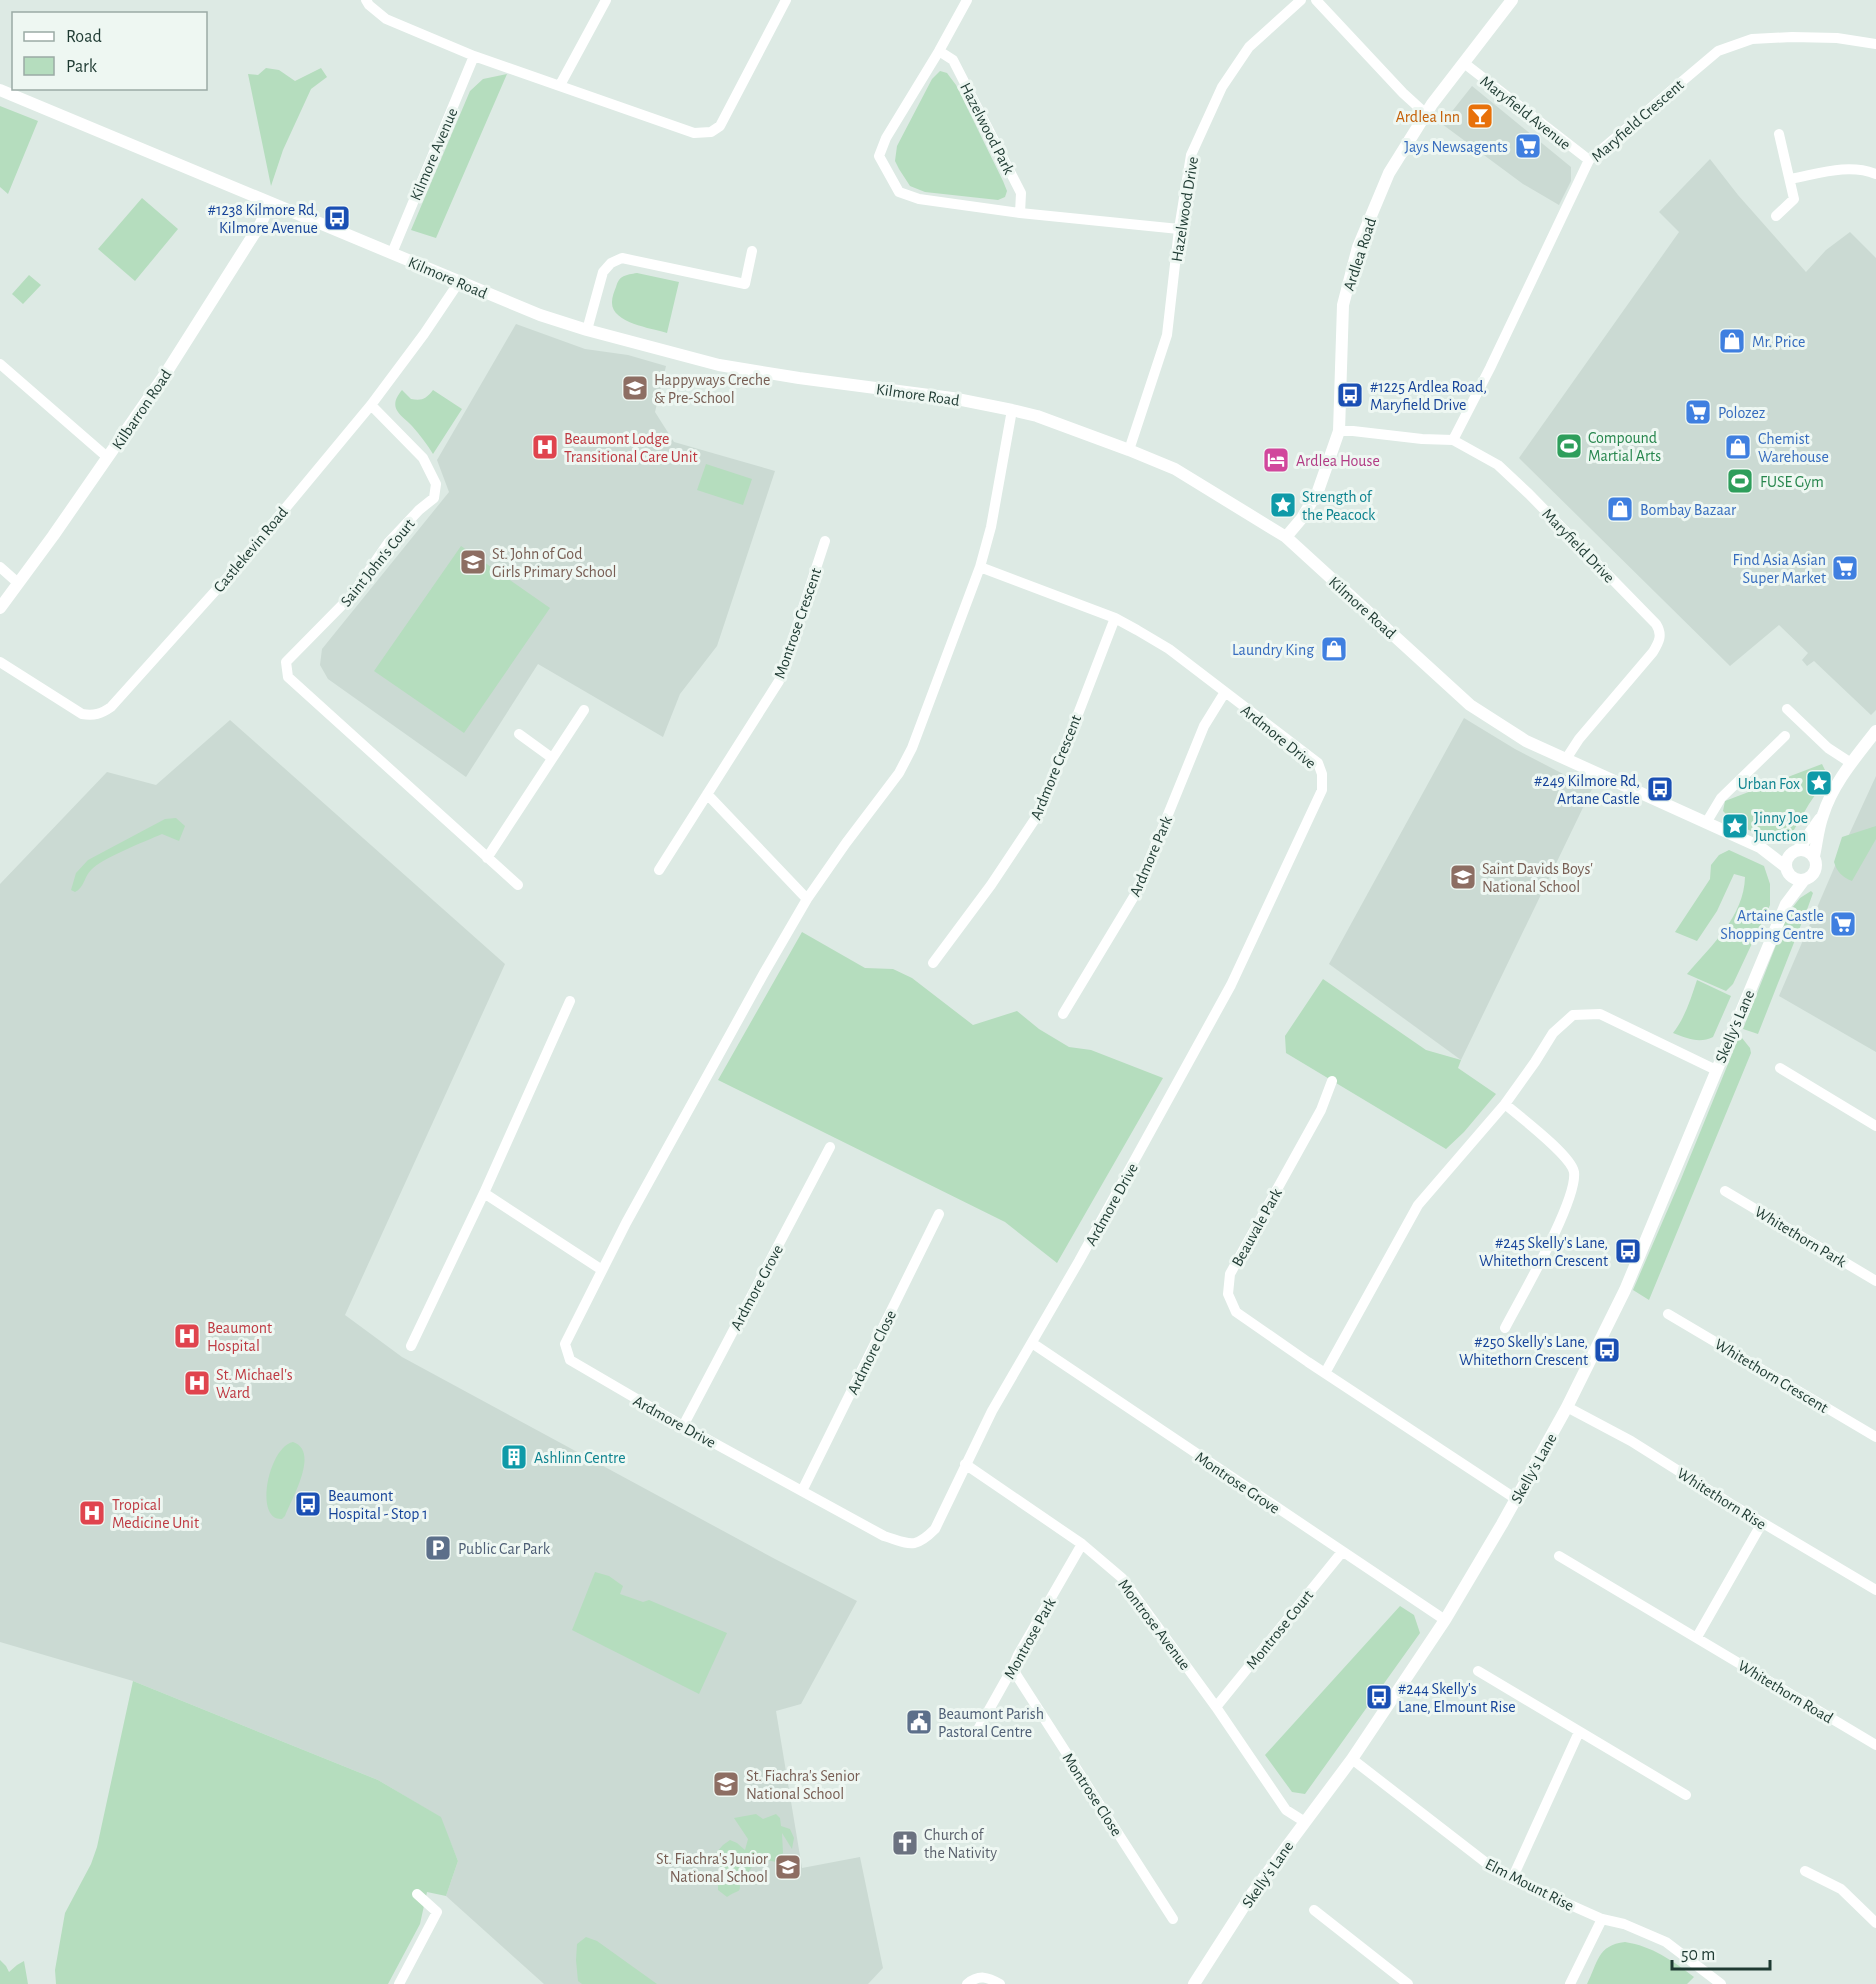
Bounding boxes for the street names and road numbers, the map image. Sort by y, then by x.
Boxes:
street label: Maryfield Avenue [1477,73,1574,154]
street label: Maryfield Crescent [1588,77,1687,166]
street label: Hazelwood Park [957,80,1017,177]
street label: Kilmore Avenue [407,106,461,203]
street label: Hazelwood Drive [1169,155,1201,263]
street label: Ardlea Road [1341,216,1379,293]
street label: Kilmore Road [406,254,489,302]
street label: Kilbarron Road [109,367,174,452]
street label: Kilmore Road [875,381,961,409]
street label: Castlekevin Road [211,504,291,595]
street label: Maryfield Drive [1538,505,1617,587]
street label: Saint John's Court [338,516,418,610]
street label: Montrose Crescent [772,566,824,681]
street label: Kilmore Road [1326,574,1399,642]
street label: Ardmore Drive [1238,702,1319,772]
street label: Ardmore Crescent [1028,713,1084,822]
street label: Ardmore Park [1127,813,1175,899]
street label: Skelly's Lane [1712,988,1758,1065]
street label: Ardmore Drive [1083,1161,1141,1248]
street label: Beauvale Park [1229,1185,1285,1269]
street label: Whitethorn Park [1752,1203,1850,1271]
street label: Ardmore Grove [728,1242,786,1333]
street label: Ardmore Close [845,1308,899,1397]
street label: Whitethorn Crescent [1712,1336,1831,1416]
street label: Ardmore Drive [631,1393,718,1451]
street label: Skelly's Lane [1508,1431,1560,1507]
street label: Montrose Grove [1192,1449,1283,1517]
street label: Whitethorn Rise [1674,1465,1769,1533]
street label: Montrose Avenue [1115,1576,1193,1673]
street label: Montrose Court [1243,1587,1316,1672]
street label: Montrose Park [1001,1595,1059,1682]
street label: Whitethorn Road [1735,1657,1836,1726]
street label: Montrose Close [1059,1750,1125,1839]
street label: Skelly's Lane [1239,1838,1297,1911]
street label: Elm Mount Rise [1483,1856,1577,1914]

